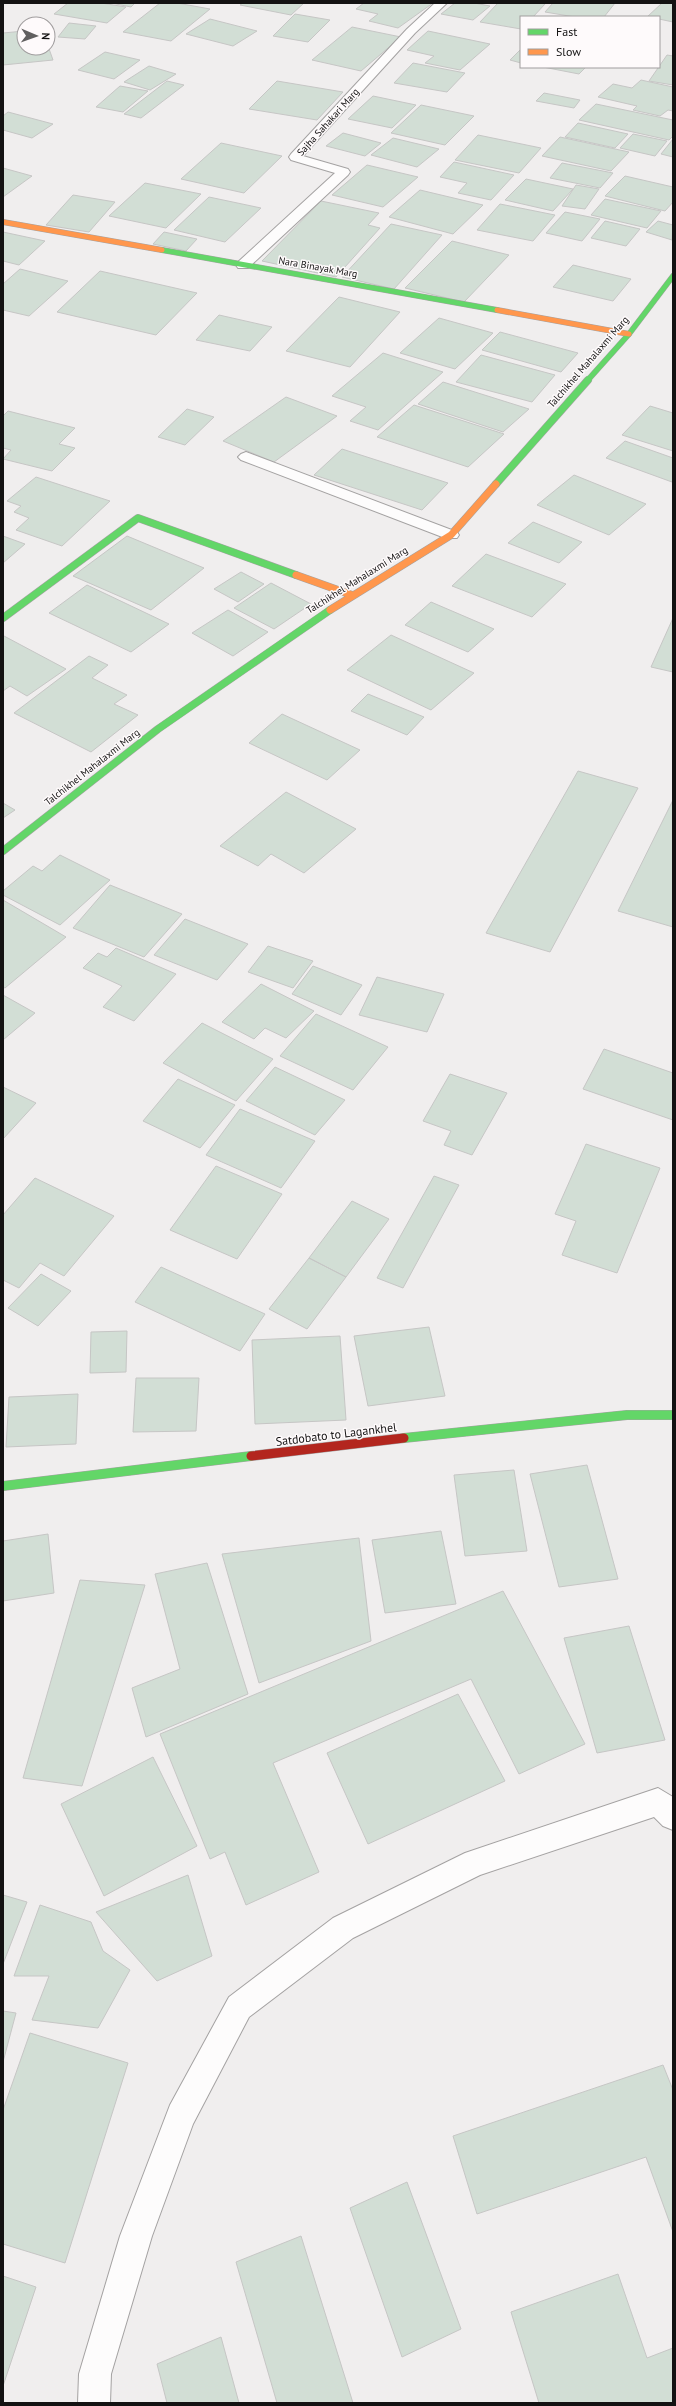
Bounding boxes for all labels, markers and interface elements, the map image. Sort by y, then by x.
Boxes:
north arrow [16,16,56,56]
legend [520,16,660,68]
text: Fast [556,24,577,39]
text: N [39,32,53,40]
text: Slow [556,44,581,59]
street label: Sajha Sahakari Marg [294,85,362,159]
street label: Nara Binayak Marg [277,254,359,280]
street label: Talchikhel Mahalaxmi Marg [545,313,631,411]
street label: Talchikhel Mahalaxmi Marg [304,543,410,617]
street label: Talchikhel Mahalaxmi Marg [42,726,142,808]
street label: Satdobato to Lagankhel [275,1419,398,1449]

